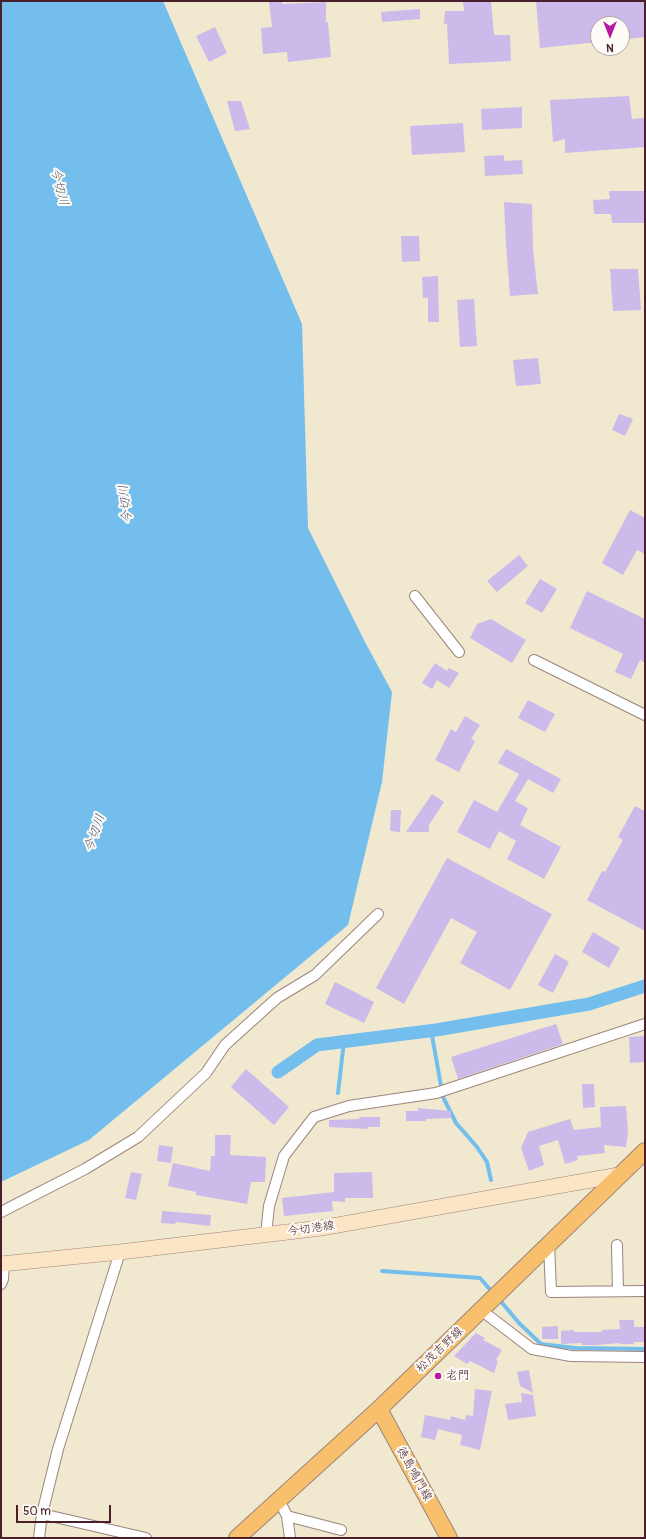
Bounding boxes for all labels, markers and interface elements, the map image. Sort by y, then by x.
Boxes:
north arrow [590,16,630,56]
text: N [606,41,614,54]
water label: 今切川 [47,166,71,208]
water label: 今切川 [116,484,136,524]
water label: 今切川 [81,812,109,854]
street label: 今切港線 [286,1219,336,1239]
street label: 松茂吉野線 [413,1324,467,1376]
place label: 老門 [446,1369,470,1383]
marker: 老門 [433,1371,443,1381]
street label: 徳島鳴門線 [393,1444,435,1504]
scale bar [18,1497,113,1523]
text: 50 m [23,1504,51,1519]

